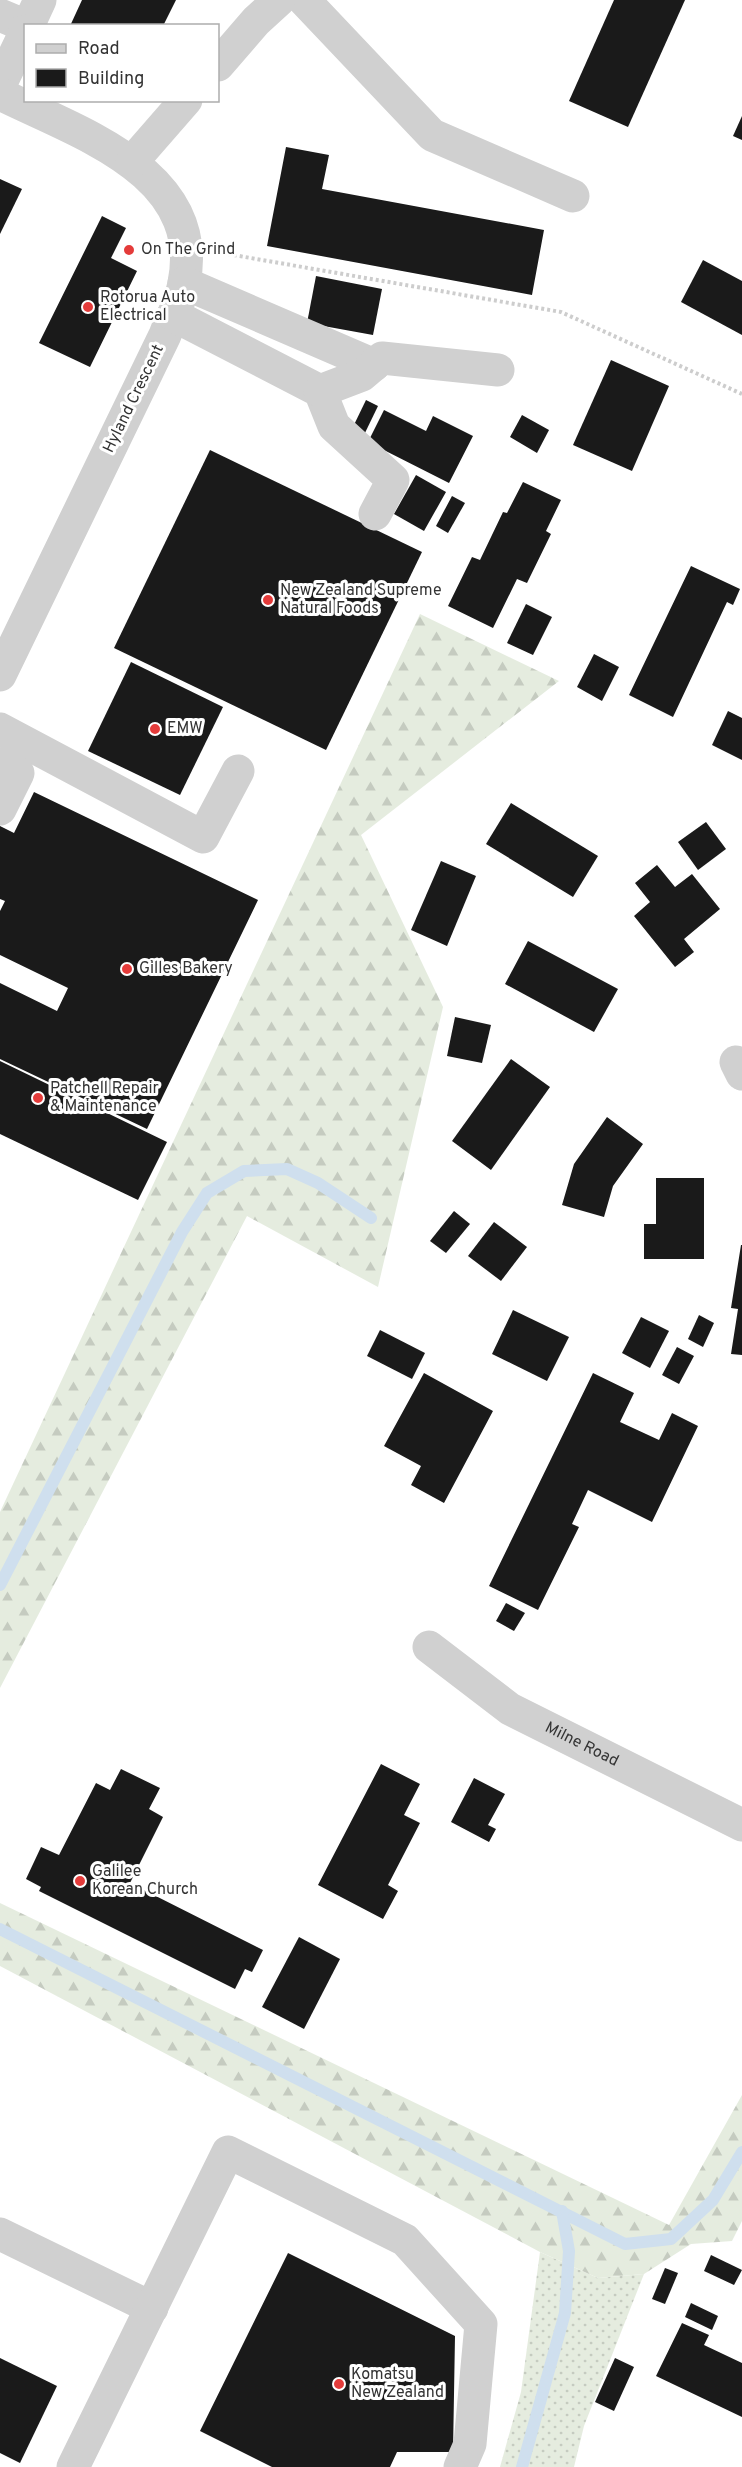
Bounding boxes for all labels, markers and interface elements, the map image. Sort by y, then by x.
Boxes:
legend [24,24,219,102]
text: Road [78,38,120,61]
text: Building [78,68,144,91]
place label: On The Grind [141,240,235,260]
marker: On The Grind [122,243,136,257]
place label: Rotorua Auto Electrical [100,288,195,326]
marker: Rotorua Auto Electrical [81,300,95,314]
street label: Hyland Crescent [99,342,169,456]
place label: New Zealand Supreme Natural Foods [280,581,442,619]
marker: New Zealand Supreme Natural Foods [261,593,275,607]
place label: EMW [167,719,203,739]
marker: EMW [148,722,162,736]
place label: Gilles Bakery [139,959,233,979]
marker: Gilles Bakery [120,962,134,976]
place label: Patchell Repair & Maintenance [50,1079,159,1117]
marker: Patchell Repair & Maintenance [31,1091,45,1105]
street label: Milne Road [541,1718,622,1772]
place label: Galilee Korean Church [92,1862,198,1900]
marker: Galilee Korean Church [73,1874,87,1888]
place label: Komatsu New Zealand [351,2365,444,2403]
marker: Komatsu New Zealand [332,2377,346,2391]

